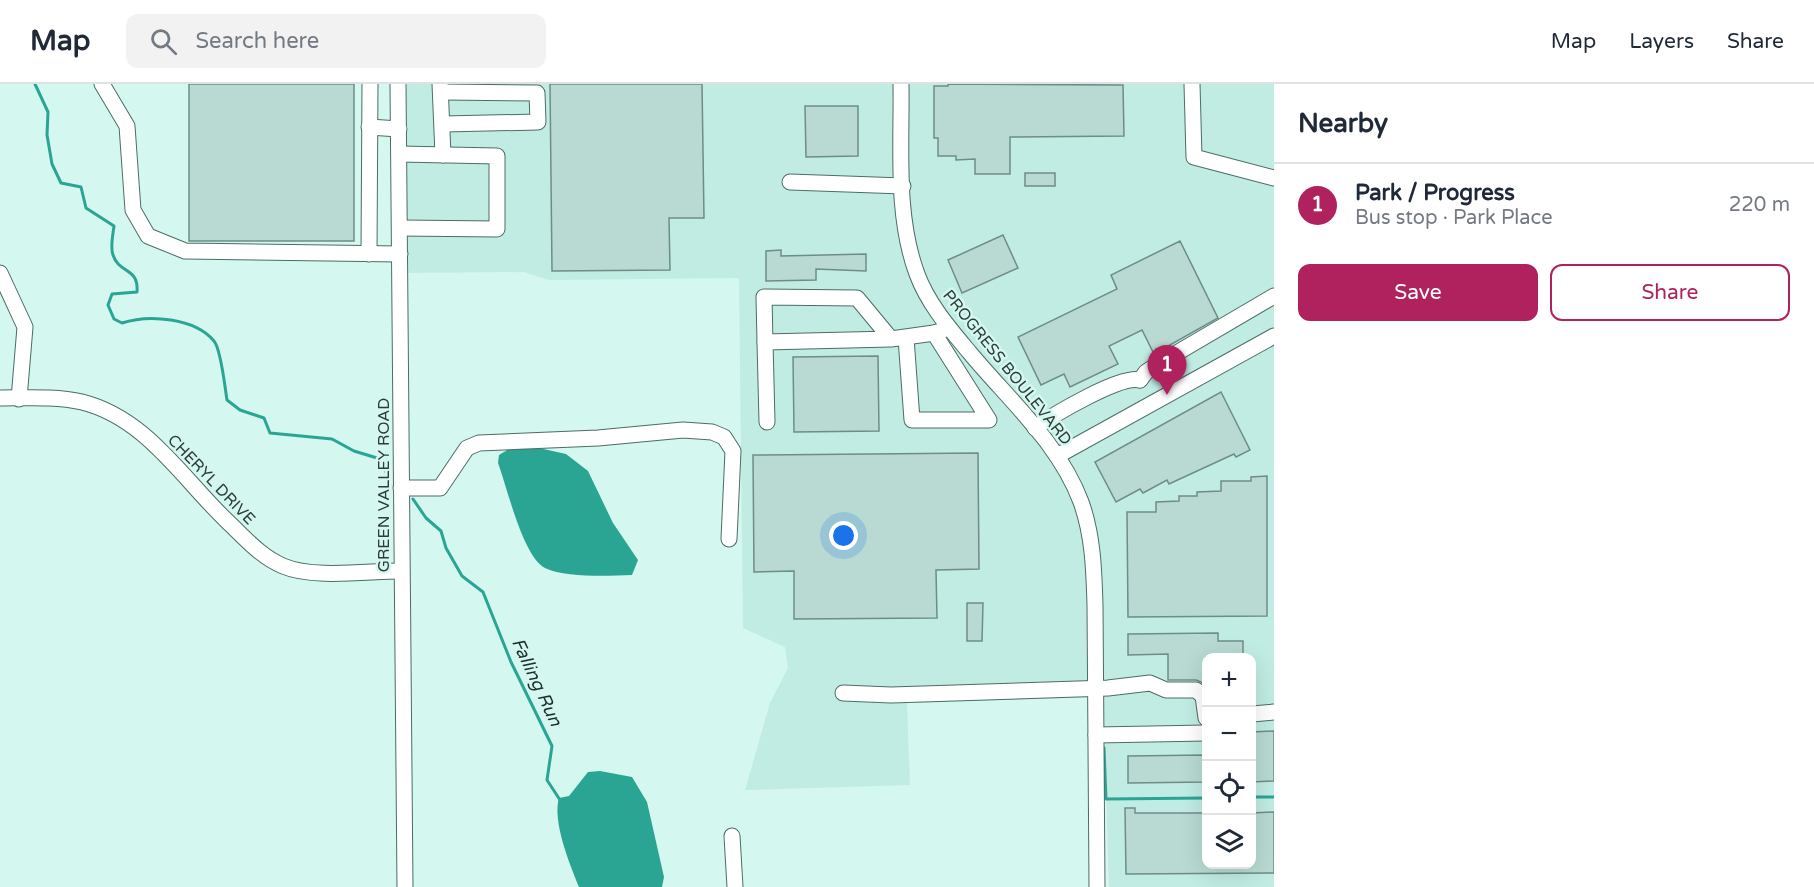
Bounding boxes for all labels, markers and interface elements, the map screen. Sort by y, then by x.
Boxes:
search box [126,14,546,68]
text: Map [30,24,90,58]
icon: search [147,25,180,58]
text: Search here [195,28,319,54]
text: Map [1551,29,1596,54]
text: Layers [1629,29,1694,54]
text: Share [1727,29,1784,54]
text: Nearby [1298,108,1388,139]
text: Park / Progress [1355,180,1515,206]
text: 1 [1311,193,1324,217]
text: 220 m [1729,193,1790,217]
text: Bus stop · Park Place [1355,206,1552,230]
button: Save [1298,264,1538,321]
button: Share [1550,264,1790,321]
street label: PROGRESS BOULEVARD [938,286,1076,449]
pin: 1 [1148,346,1186,395]
street label: GREEN VALLEY ROAD [374,398,394,572]
street label: CHERYL DRIVE [163,430,259,529]
your location [829,521,858,550]
water label: Falling Run [507,634,567,731]
map controls [1202,653,1256,869]
button: + [1202,653,1256,707]
button: − [1202,707,1256,761]
button: locate [1202,761,1256,815]
button: layers [1202,815,1256,869]

